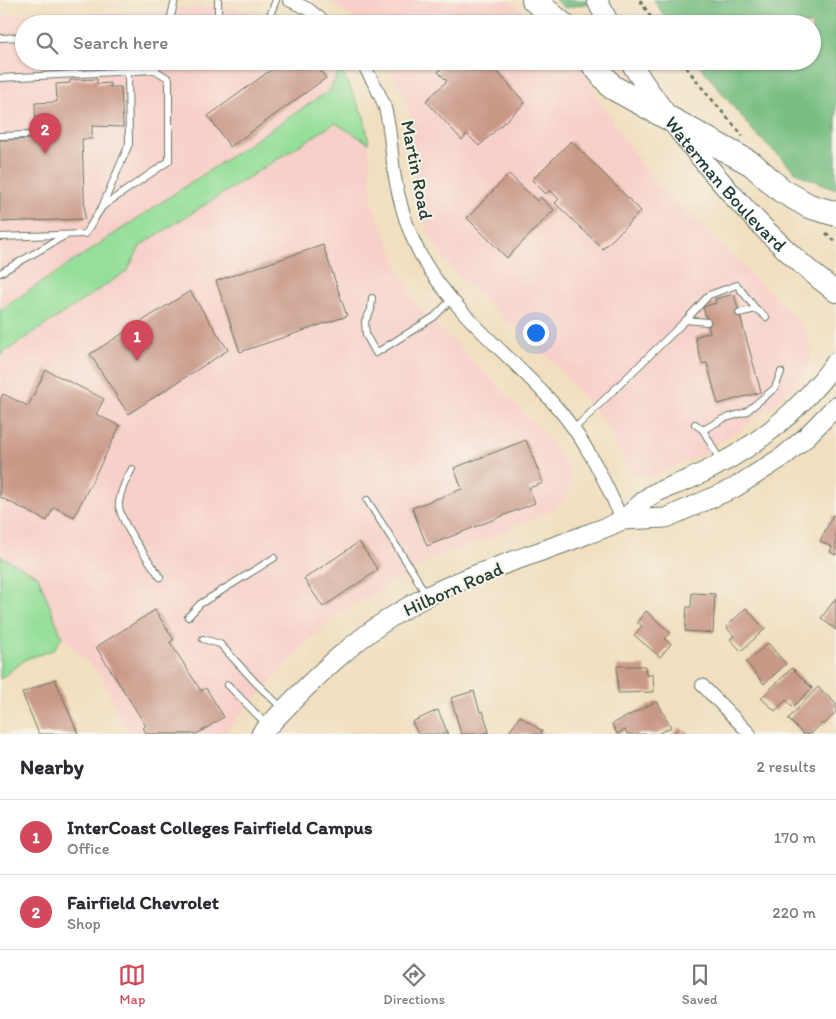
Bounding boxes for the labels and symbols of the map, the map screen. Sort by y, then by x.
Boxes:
street label: Waterman Boulevard [660,111,792,256]
pin: 2 [29,113,61,154]
street label: Martin Road [396,118,438,222]
pin: 1 [121,320,153,361]
your location [523,320,549,346]
street label: Hilborn Road [400,557,506,621]

